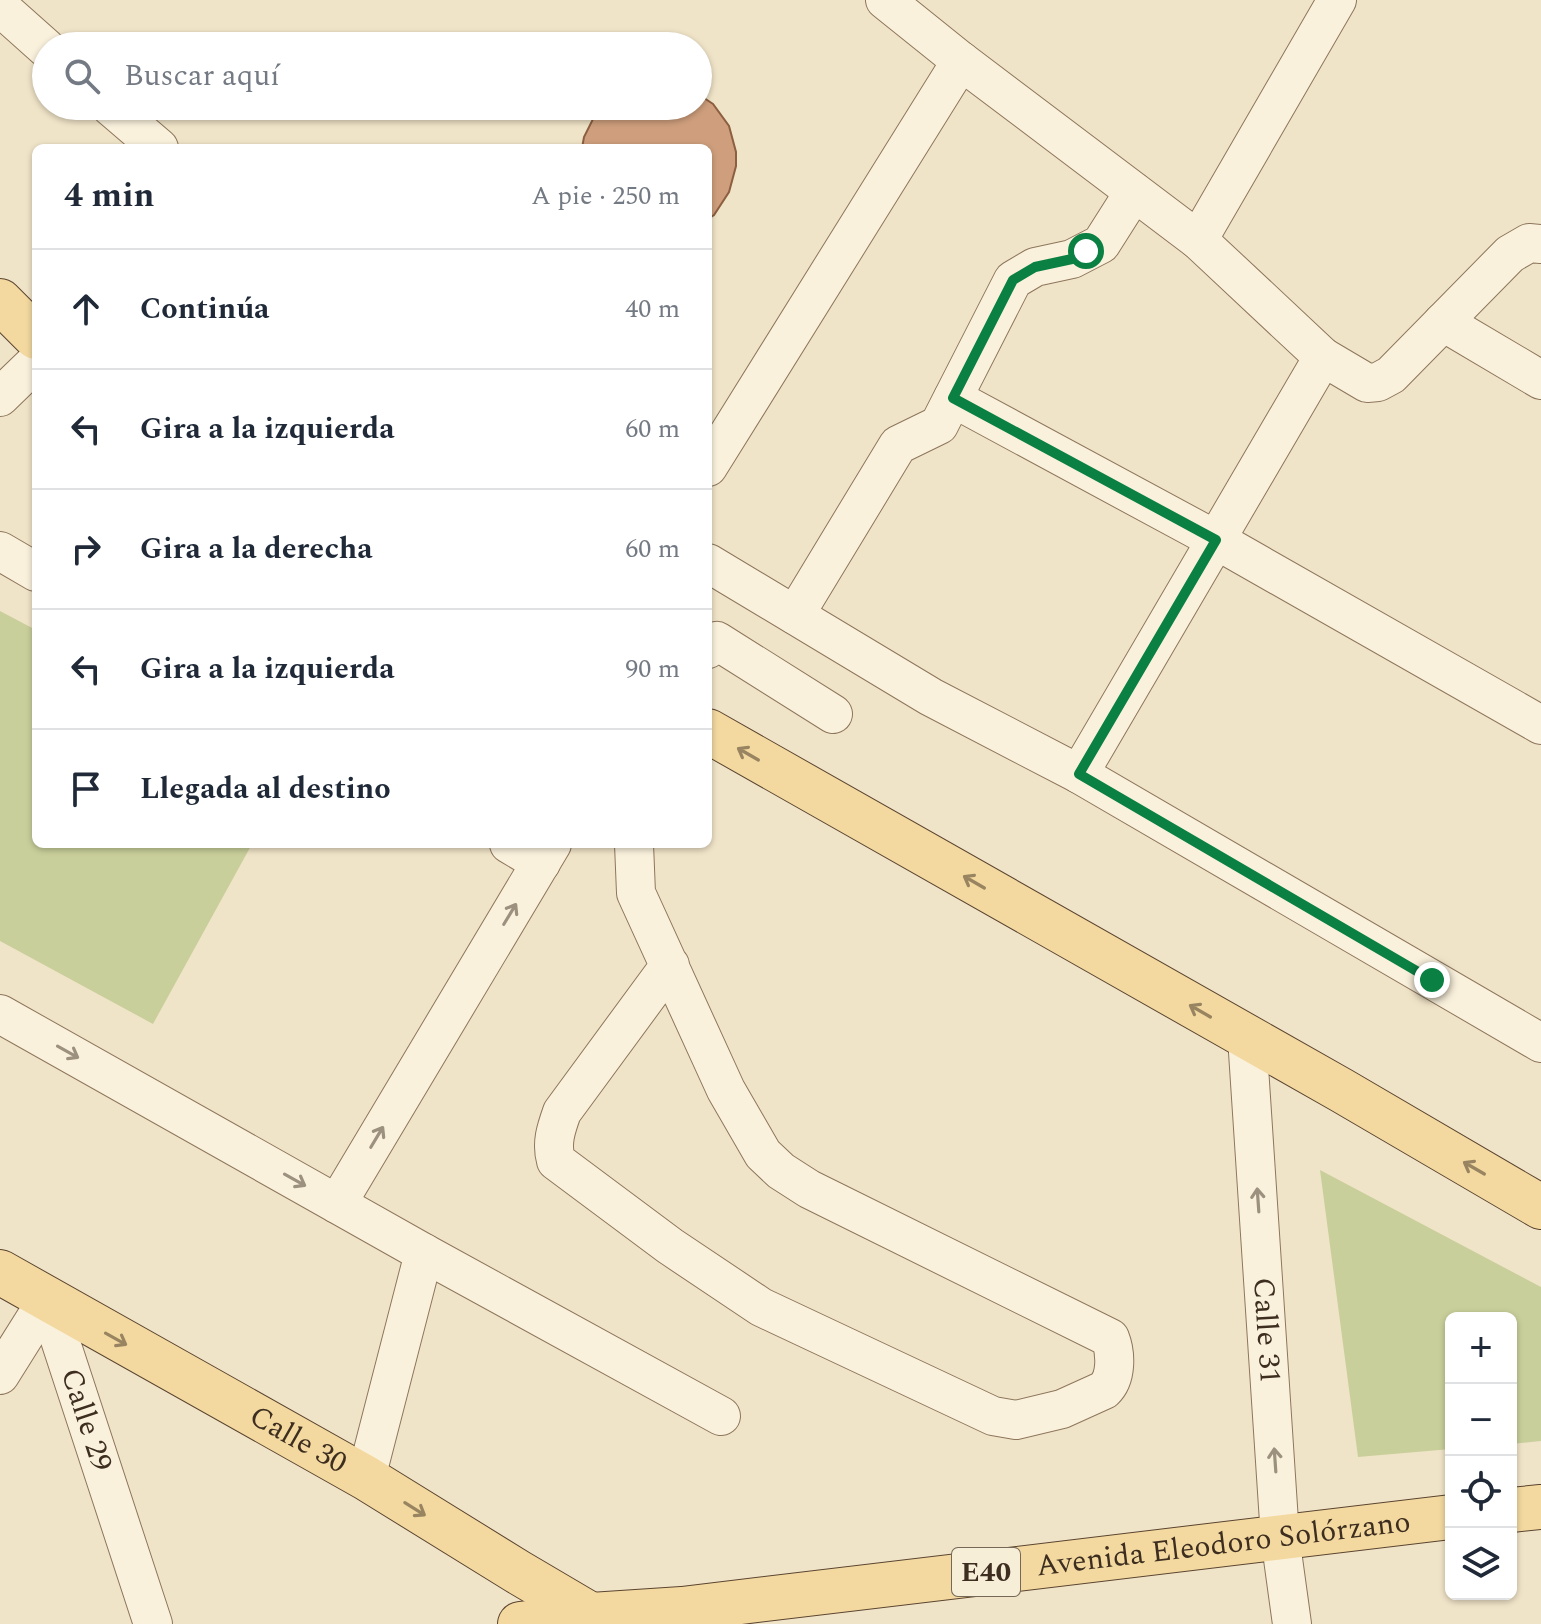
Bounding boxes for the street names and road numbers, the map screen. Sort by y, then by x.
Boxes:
street label: Calle 31 [1240,1276,1293,1385]
street label: Calle 29 [48,1362,125,1477]
street label: Calle 30 [241,1394,356,1486]
street label: Avenida Eleodoro Solórzano [1034,1499,1413,1589]
road number: E40 [952,1548,1020,1596]

